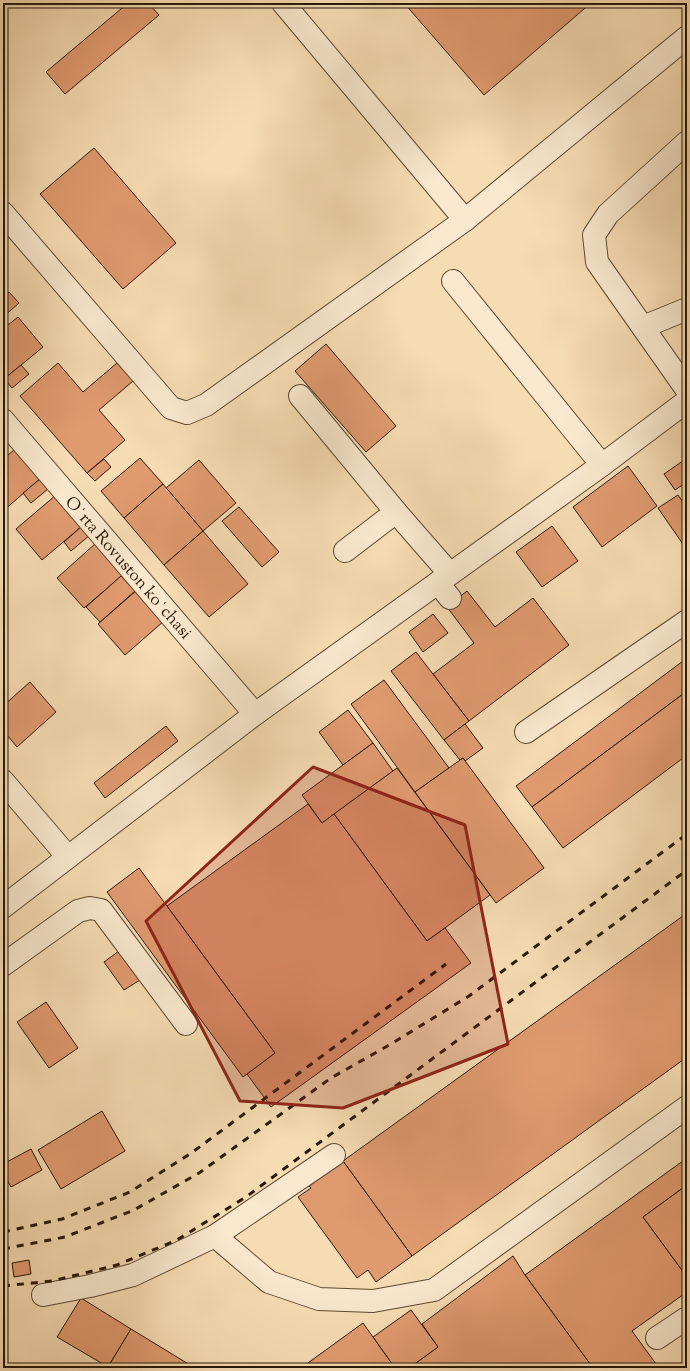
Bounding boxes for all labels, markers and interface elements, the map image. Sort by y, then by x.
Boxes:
street label: Oʻrta Rovuston koʻchasi [58,491,197,645]

